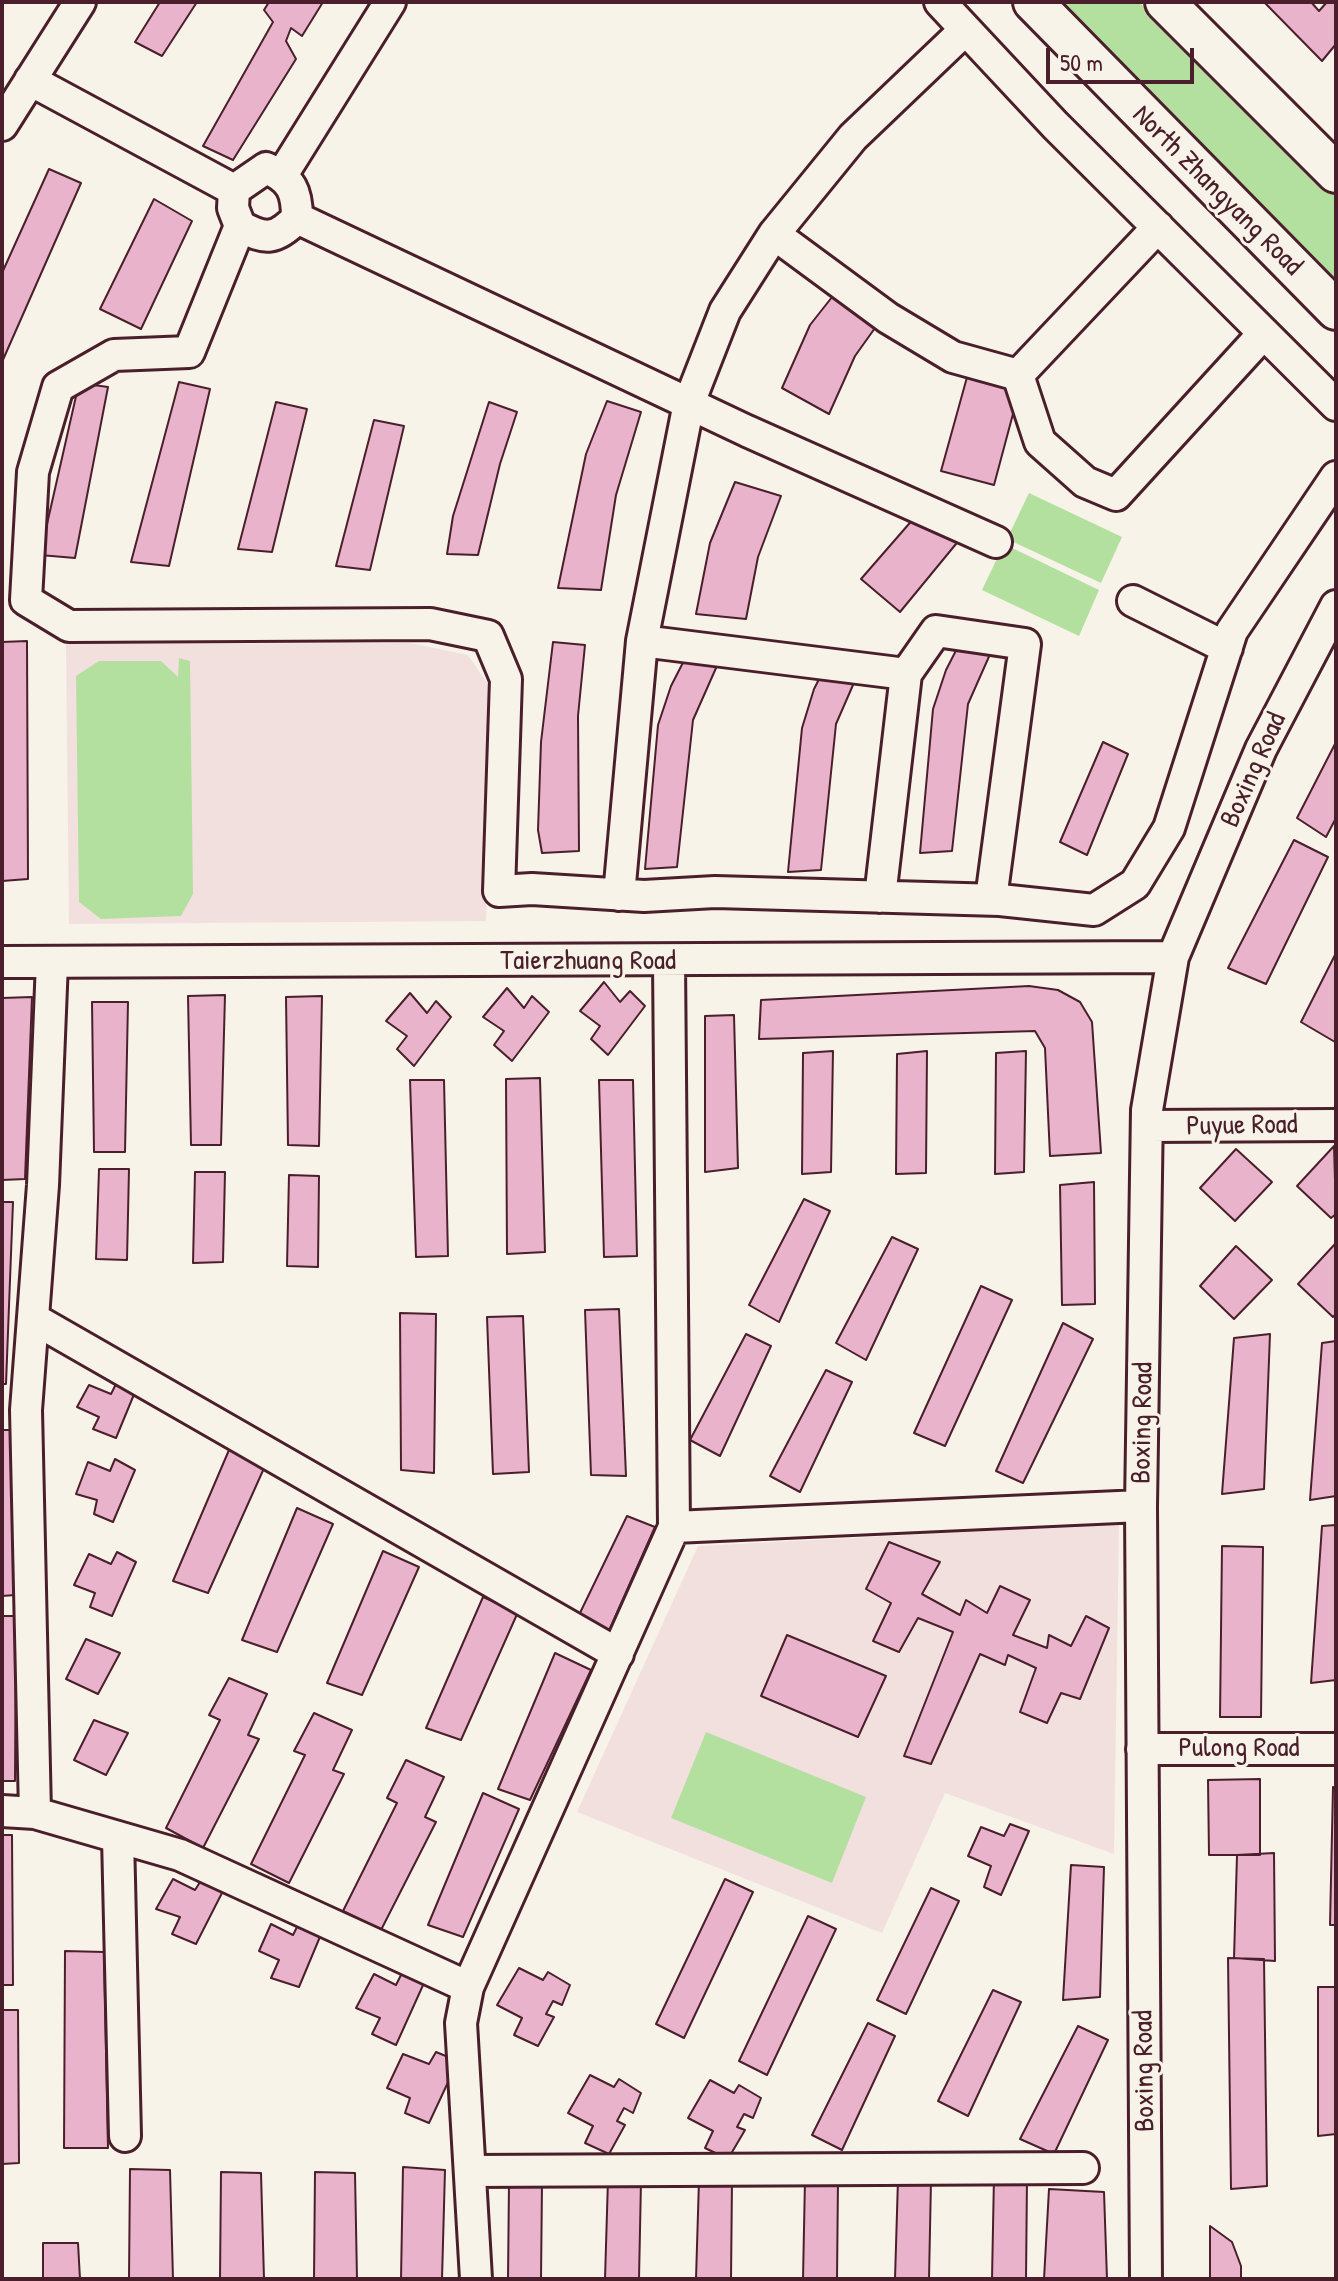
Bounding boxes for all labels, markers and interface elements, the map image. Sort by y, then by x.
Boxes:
scale bar [1050,32,1198,82]
text: 50 m [1060,46,1103,78]
street label: North Zhangyang Road [1125,99,1309,283]
street label: Boxing Road [1214,708,1294,832]
street label: Taierzhuang Road [500,945,676,979]
street label: Puyue Road [1186,1108,1298,1144]
street label: Boxing Road [1125,1362,1161,1484]
street label: Pulong Road [1179,1732,1299,1766]
street label: Boxing Road [1127,2010,1163,2132]

